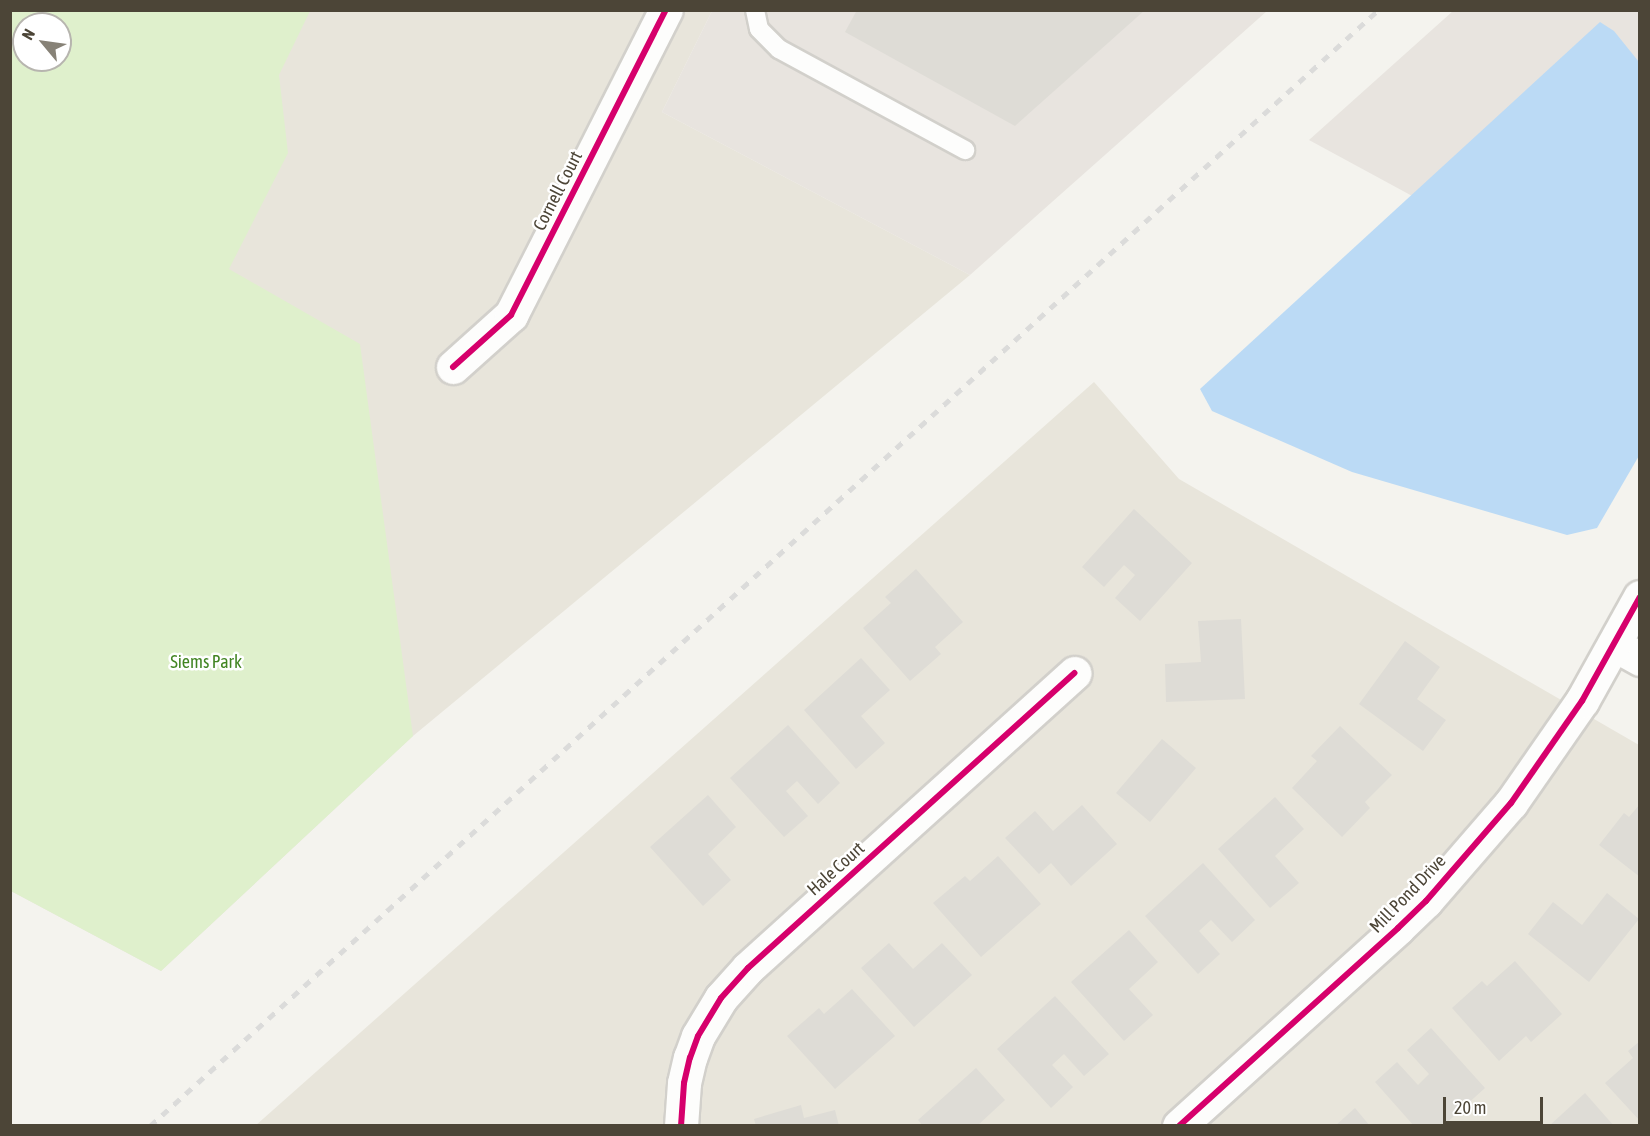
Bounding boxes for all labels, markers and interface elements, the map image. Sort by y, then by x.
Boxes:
north arrow [12,12,72,72]
text: N [18,26,38,43]
street label: Cornell Court [529,148,587,234]
park label: Siems Park [170,651,242,673]
street label: Hale Court [803,838,869,900]
street label: Mill Pond Drive [1366,851,1450,937]
scale bar [1446,1085,1546,1123]
text: 20 m [1454,1097,1486,1118]

